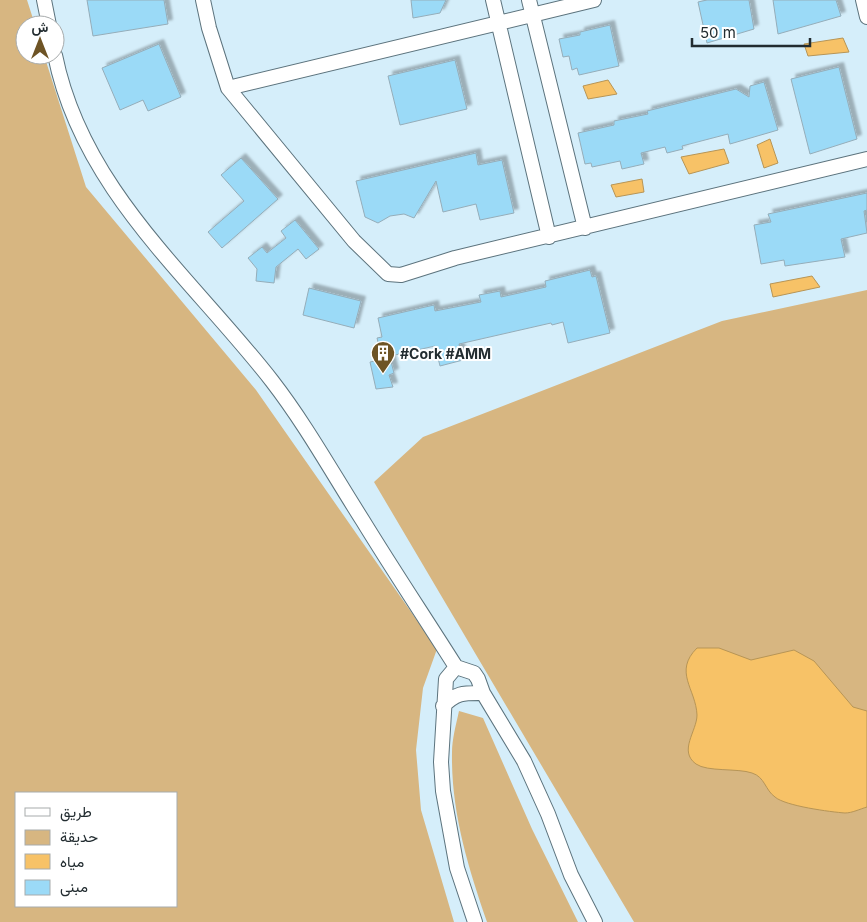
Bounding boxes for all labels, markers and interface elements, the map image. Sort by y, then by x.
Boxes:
north arrow [15,15,65,65]
scale bar [692,15,810,47]
text: ش [32,18,49,36]
text: 50 m [700,23,736,42]
building icon: #Cork #AMM [370,340,396,374]
place label: #Cork #AMM [400,345,491,362]
legend [15,792,178,907]
text: طريق [60,802,92,822]
text: حديقة [60,827,98,846]
text: مياه [60,852,84,871]
text: مبنى [60,877,88,897]

